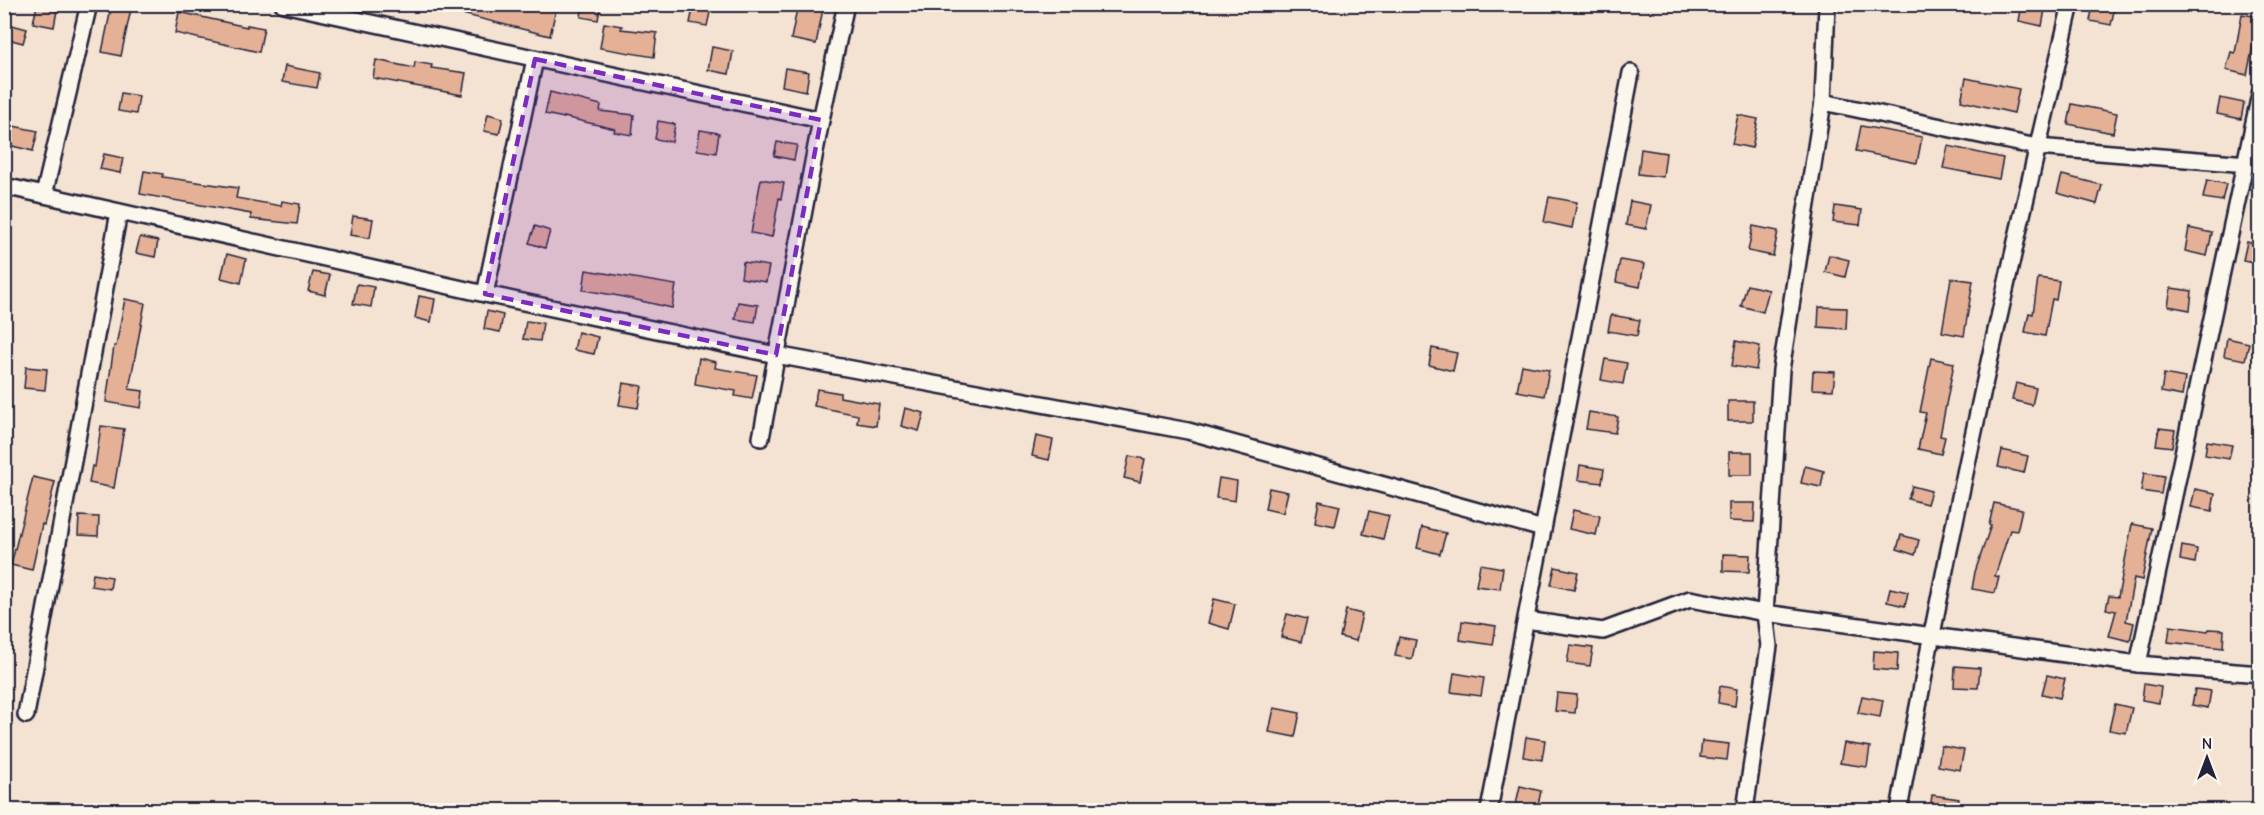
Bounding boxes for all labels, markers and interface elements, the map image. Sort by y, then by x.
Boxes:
north arrow [2177,728,2237,788]
text: N [2202,735,2212,753]

